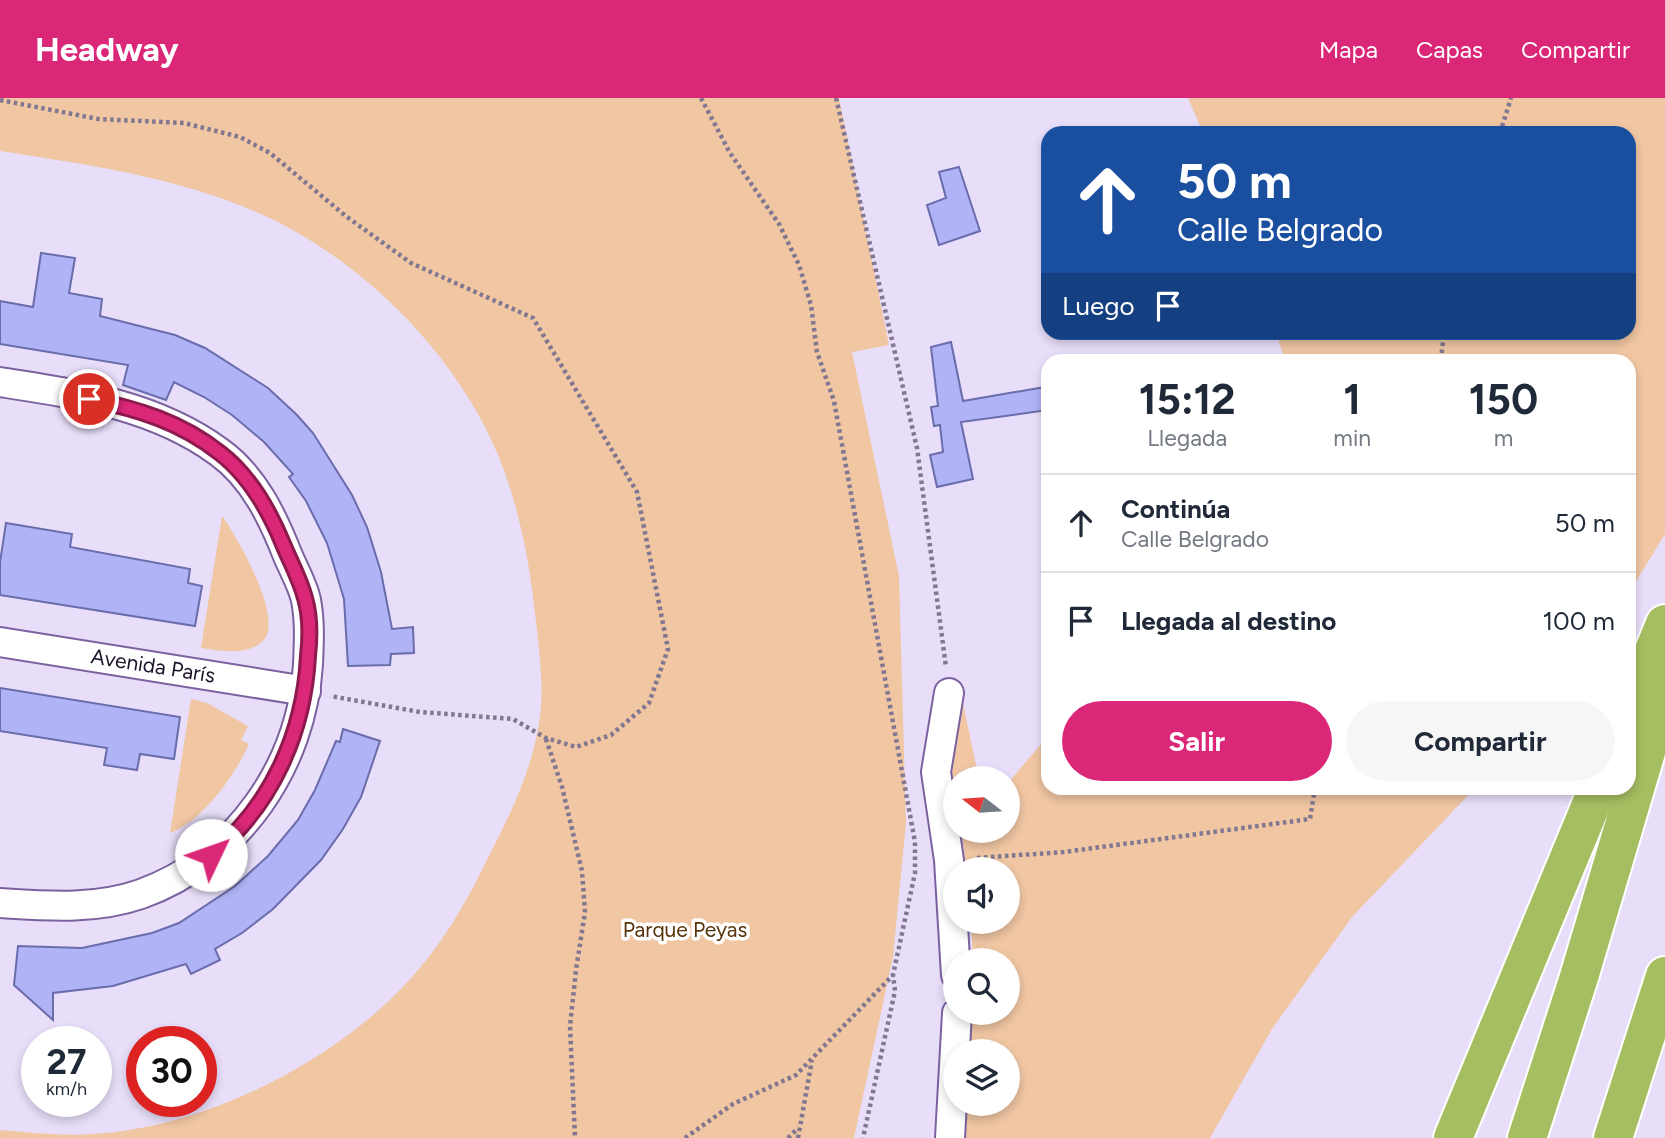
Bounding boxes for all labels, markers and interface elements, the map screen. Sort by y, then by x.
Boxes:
text: Headway [35,30,178,69]
text: Mapa [1319,35,1378,64]
text: Capas [1416,35,1483,64]
text: Compartir [1521,35,1630,64]
text: 50 m [1177,151,1292,210]
icon: ahead [1062,154,1153,245]
text: Calle Belgrado [1177,211,1383,249]
icon: arrive [1149,287,1187,325]
text: Luego [1062,290,1135,322]
pin [59,369,119,429]
text: 15:12 [1139,374,1236,425]
text: 1 [1343,374,1361,425]
text: 150 [1469,374,1538,425]
icon: arrive [70,380,108,418]
text: Llegada [1147,424,1227,452]
text: min [1333,424,1371,452]
text: m [1494,424,1513,452]
text: Continúa [1121,493,1230,525]
icon: ahead [1062,504,1100,542]
text: 50 m [1555,507,1615,539]
text: Calle Belgrado [1121,525,1269,553]
icon: arrive [1062,602,1100,640]
text: Llegada al destino [1121,605,1336,637]
text: 100 m [1542,605,1615,637]
street label: Avenida París [89,643,217,688]
button: Salir [1062,701,1332,781]
button: Compartir [1346,701,1615,781]
north arrow [943,766,1020,844]
map controls [943,766,1020,1116]
position arrow [174,818,248,892]
button: sound [943,857,1020,934]
park label: Parque Peyas [623,917,747,942]
button: search [943,948,1020,1025]
speed limit sign: 30 [126,1026,217,1117]
button: layers [943,1039,1020,1116]
text: 27 [47,1041,86,1083]
text: km/h [46,1078,87,1100]

